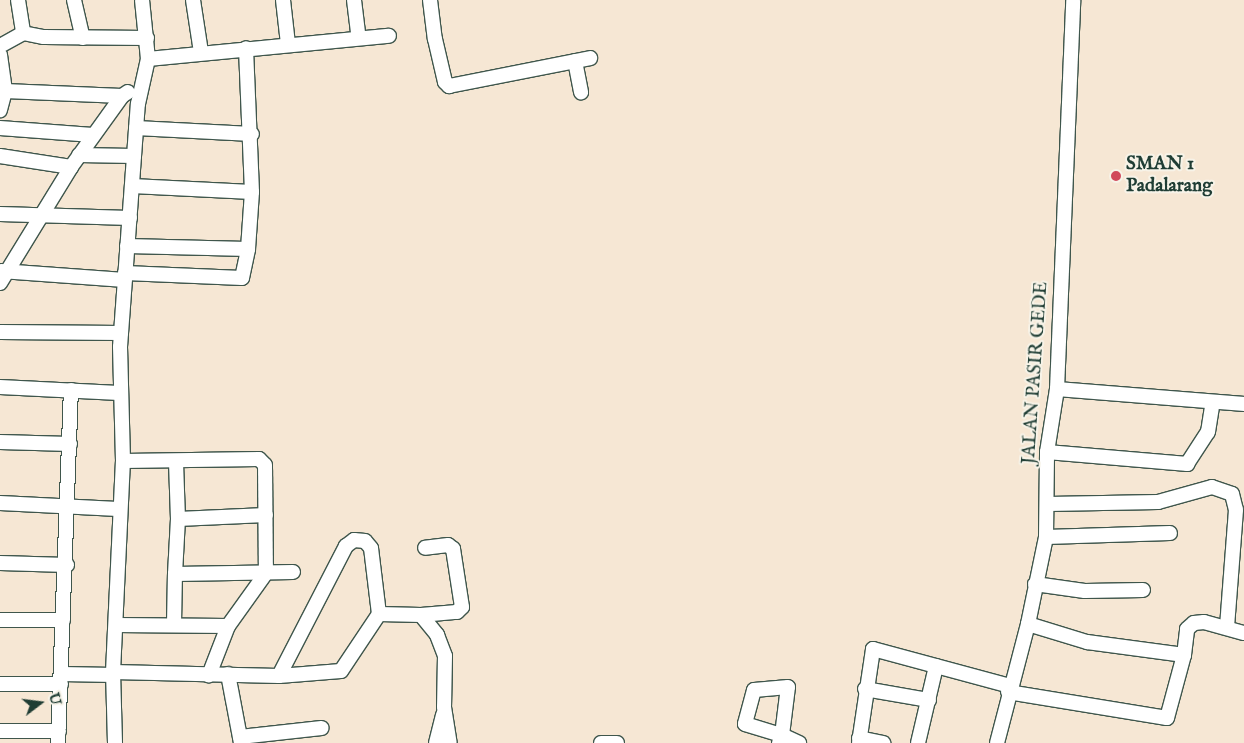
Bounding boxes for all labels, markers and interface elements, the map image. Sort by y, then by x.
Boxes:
place label: SMAN 1 Padalarang [1126,154,1212,198]
marker: SMAN 1 Padalarang [1110,170,1122,182]
street label: JALAN PASIR GEDE [1018,281,1054,465]
north arrow [15,678,65,728]
text: U [44,691,65,707]

